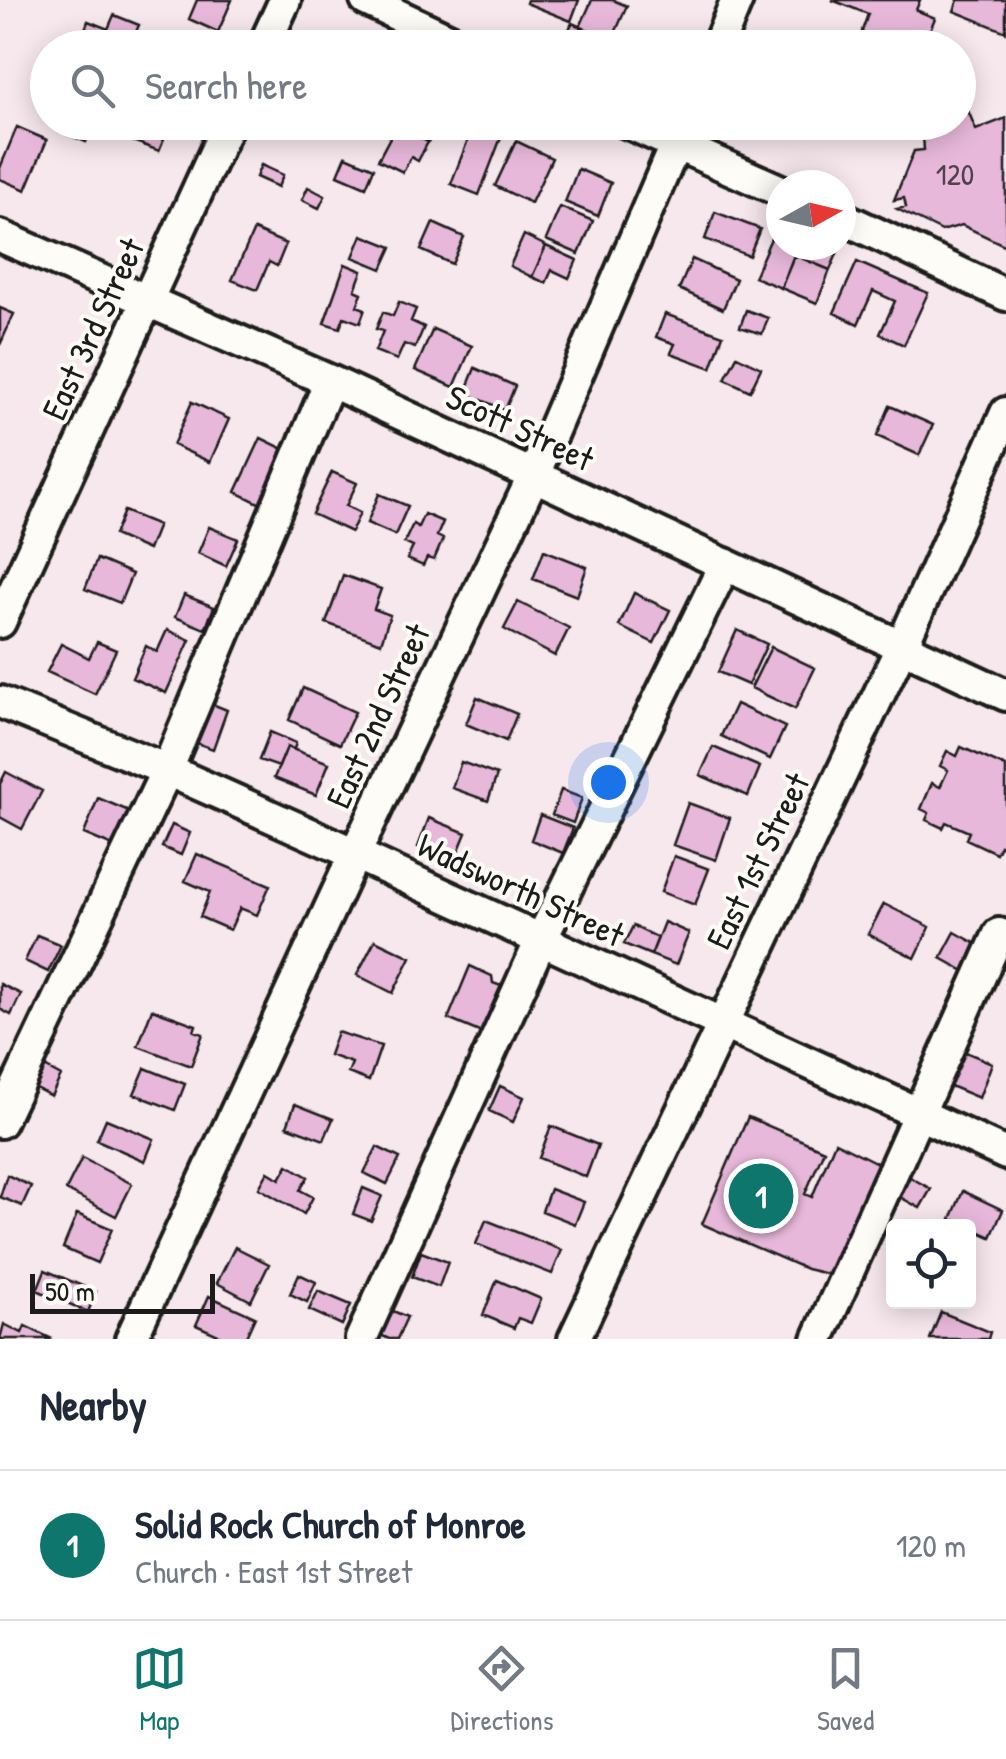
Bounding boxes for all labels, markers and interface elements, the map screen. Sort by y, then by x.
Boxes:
search box [30,30,976,140]
icon: search [65,58,120,113]
text: Search here [145,59,307,111]
house number: 120 [936,154,974,194]
north arrow [766,170,856,260]
street label: East 3rd Street [30,230,155,427]
street label: Scott Street [439,373,602,482]
street label: East 2nd Street [314,615,441,816]
your location [583,757,634,808]
street label: East 1st Street [695,764,821,957]
street label: Wadsworth Street [410,821,633,958]
pin: 1 [728,1158,794,1234]
map controls [886,1219,976,1309]
button: locate [886,1219,976,1309]
scale bar [30,1269,215,1314]
text: 50 m [45,1272,95,1310]
text: Nearby [40,1376,147,1433]
text: Solid Rock Church of Monroe [135,1498,526,1550]
text: 1 [67,1524,78,1567]
text: 120 m [896,1524,966,1567]
text: Church · East 1st Street [135,1550,412,1593]
tab: Map [132,1641,187,1739]
tab: Directions [450,1641,553,1739]
tab: Saved [817,1641,874,1739]

